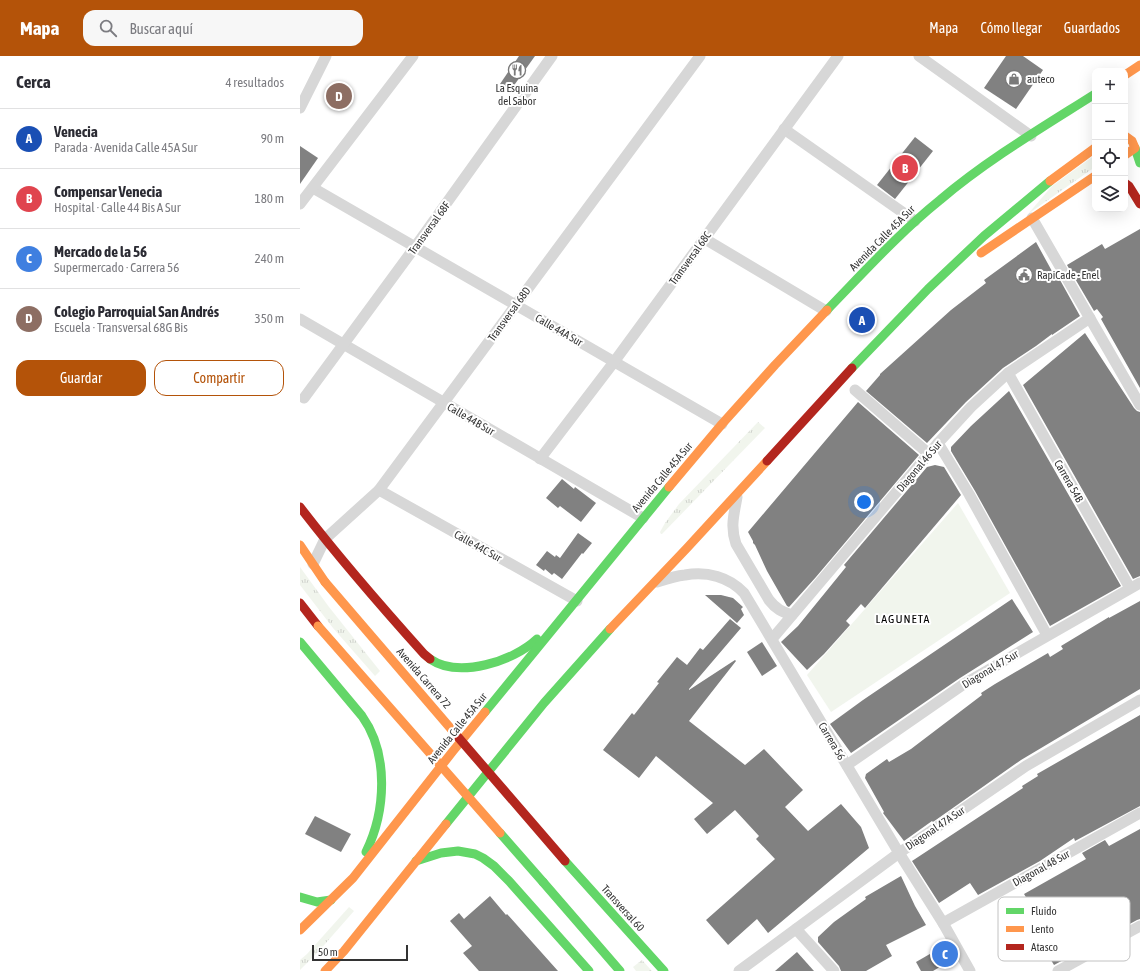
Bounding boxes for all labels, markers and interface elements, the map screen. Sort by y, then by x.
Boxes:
search box [83,10,363,46]
text: Mapa [20,17,59,39]
icon: search [97,17,119,39]
text: Buscar aquí [129,20,193,37]
text: Mapa [929,20,958,36]
text: Cómo llegar [980,20,1042,36]
text: Guardados [1064,20,1120,36]
restaurant icon: La Esquina del Sabor [507,60,527,80]
map controls [1092,68,1128,212]
button: + [1092,68,1128,104]
shop icon: auteco [1004,69,1024,89]
text: Cerca [16,72,51,92]
place label: auteco [1027,73,1055,85]
text: 4 resultados [225,75,284,90]
pin: D [326,81,352,111]
place label: La Esquina del Sabor [496,82,538,107]
button: − [1092,104,1128,140]
text: Venecia [54,123,98,140]
text: A [26,131,32,146]
text: 90 m [261,131,284,146]
text: Parada · Avenida Calle 45A Sur [54,140,197,155]
button: locate [1092,140,1128,176]
pin: B [892,153,918,183]
button: layers [1092,176,1128,212]
text: Compensar Venecia [54,183,162,200]
text: B [26,191,32,206]
text: 180 m [255,191,284,206]
street label: Transversal 68F [406,199,453,257]
text: Hospital · Calle 44 Bis A Sur [54,200,181,215]
street label: Avenida Calle 45A Sur [847,202,918,273]
street label: Transversal 68C [667,229,713,287]
text: Mercado de la 56 [54,243,147,260]
text: C [26,251,32,266]
text: 240 m [255,251,284,266]
text: Supermercado · Carrera 56 [54,260,179,275]
public building icon: RapiCade - Enel [1014,265,1034,285]
place label: RapiCade - Enel [1037,269,1099,281]
street label: Transversal 68D [485,285,533,343]
text: Colegio Parroquial San Andrés [54,303,219,320]
pin: A [849,305,875,335]
text: D [25,311,33,326]
text: 350 m [255,311,284,326]
street label: Calle 44A Sur [533,312,585,349]
text: Escuela · Transversal 68G Bis [54,320,188,335]
button: Guardar [16,360,146,396]
button: Compartir [154,360,284,396]
street label: Calle 44B Sur [445,401,497,438]
street label: Diagonal 46 Sur [894,437,944,494]
street label: Avenida Calle 45A Sur [629,439,695,514]
street label: Carrera 54B [1052,458,1086,505]
your location [854,492,874,512]
street label: Calle 44C Sur [452,528,504,564]
district label: LAGUNETA [876,612,930,626]
street label: Avenida Carrera 72 [395,645,453,711]
street label: Diagonal 47 Sur [960,647,1021,690]
street label: Avenida Calle 45A Sur [425,690,490,766]
street label: Carrera 56 [816,720,848,762]
street label: Diagonal 47A Sur [903,803,967,852]
street label: Diagonal 48 Sur [1010,847,1072,889]
street label: Transversal 60 [599,882,647,934]
legend [998,897,1130,961]
text: Fluido [1031,905,1057,917]
text: Lento [1031,923,1054,935]
pin: C [932,939,958,969]
text: Atasco [1031,941,1058,953]
scale bar [312,943,408,962]
text: 50 m [318,946,338,958]

